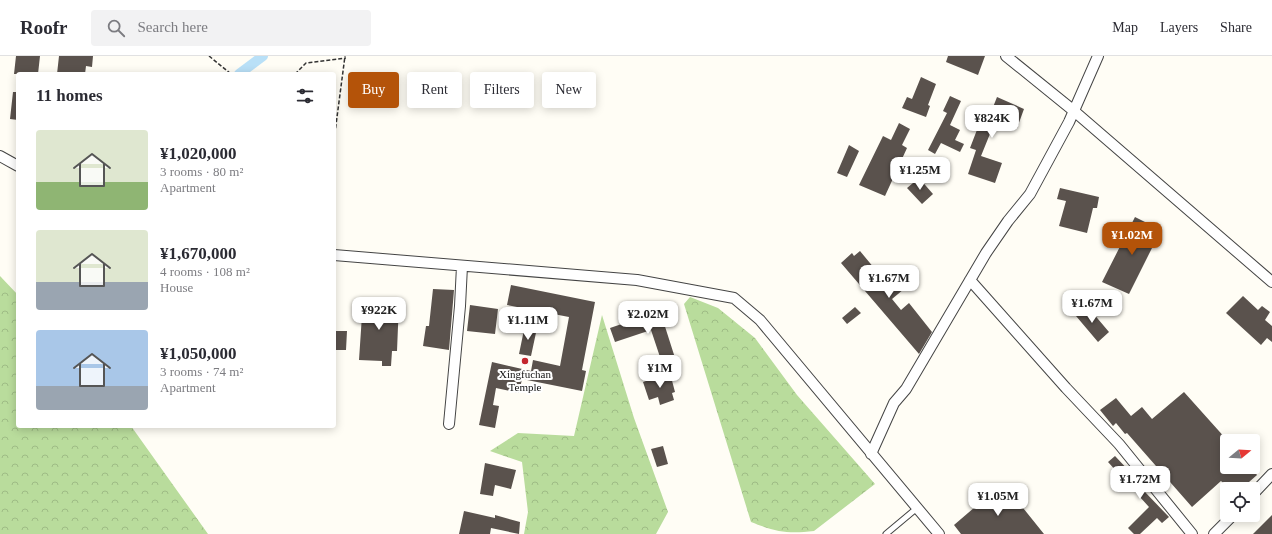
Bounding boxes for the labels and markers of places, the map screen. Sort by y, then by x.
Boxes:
pin: ¥824K [964,105,1020,139]
pin: ¥1.25M [887,157,953,191]
pin: ¥1.02M [1099,222,1165,256]
pin: ¥1.67M [856,265,922,299]
pin: ¥1.67M [1059,290,1125,324]
pin: ¥922K [351,297,407,331]
pin: ¥2.02M [615,301,681,335]
pin: ¥1.11M [495,307,561,341]
pin: ¥1M [641,355,679,389]
marker: Xingfuchan Temple [520,356,530,366]
place label: Xingfuchan Temple [499,368,551,393]
pin: ¥1.72M [1107,466,1173,500]
pin: ¥1.05M [965,483,1031,517]

